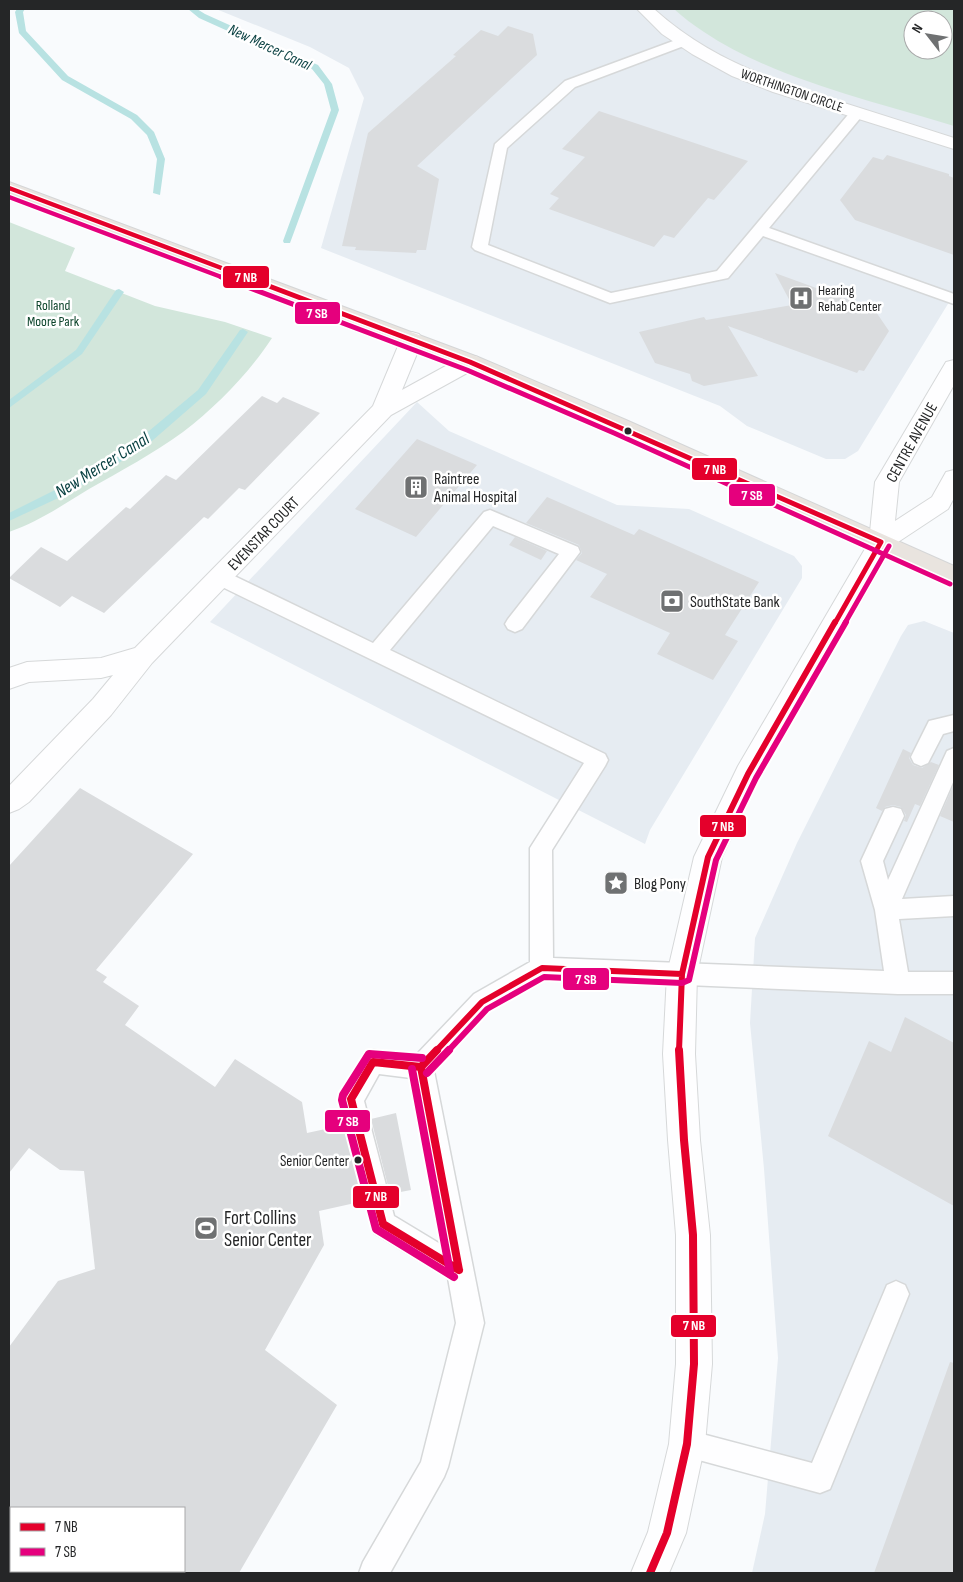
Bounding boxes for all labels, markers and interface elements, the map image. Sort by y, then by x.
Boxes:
north arrow [903,10,953,60]
water label: New Mercer Canal [225,20,315,75]
text: N [908,21,926,36]
street label: WORTHINGTON CIRCLE [738,65,846,116]
line badge: 7 NB [222,265,270,289]
text: 7 NB [235,269,258,286]
place label: Hearing Rehab Center [818,282,882,315]
hospital icon: Hearing Rehab Center [788,285,814,311]
park label: Rolland Moore Park [27,297,80,330]
line badge: 7 SB [294,301,341,325]
text: 7 SB [306,305,328,322]
street label: CENTRE AVENUE [883,399,942,486]
unlabelled marker [623,426,633,436]
water label: New Mercer Canal [51,428,154,503]
line badge: 7 NB [691,457,738,481]
text: 7 NB [704,461,727,478]
place label: Raintree Animal Hospital [433,470,517,507]
building icon: Raintree Animal Hospital [403,474,429,500]
line badge: 7 SB [728,483,776,507]
text: 7 SB [741,487,763,504]
street label: EVENSTAR COURT [224,493,304,575]
bank icon: SouthState Bank [659,588,685,614]
place label: SouthState Bank [690,593,780,612]
line badge: 7 NB [699,814,747,838]
text: 7 NB [712,818,735,835]
place icon: Blog Pony [603,870,629,896]
place label: Blog Pony [634,875,686,894]
line badge: 7 SB [562,967,610,991]
text: 7 SB [575,971,597,988]
line badge: 7 SB [324,1109,371,1133]
text: 7 SB [337,1113,359,1130]
place label: Senior Center [280,1152,350,1171]
marker: Senior Center [353,1155,363,1165]
line badge: 7 NB [352,1185,400,1209]
text: 7 NB [365,1188,388,1205]
place label: Fort Collins Senior Center [224,1207,312,1252]
sports icon: Fort Collins Senior Center [193,1215,219,1241]
line badge: 7 NB [670,1314,717,1338]
text: 7 NB [683,1317,706,1334]
legend [10,1507,185,1572]
text: 7 NB [55,1518,78,1537]
text: 7 SB [55,1543,77,1562]

